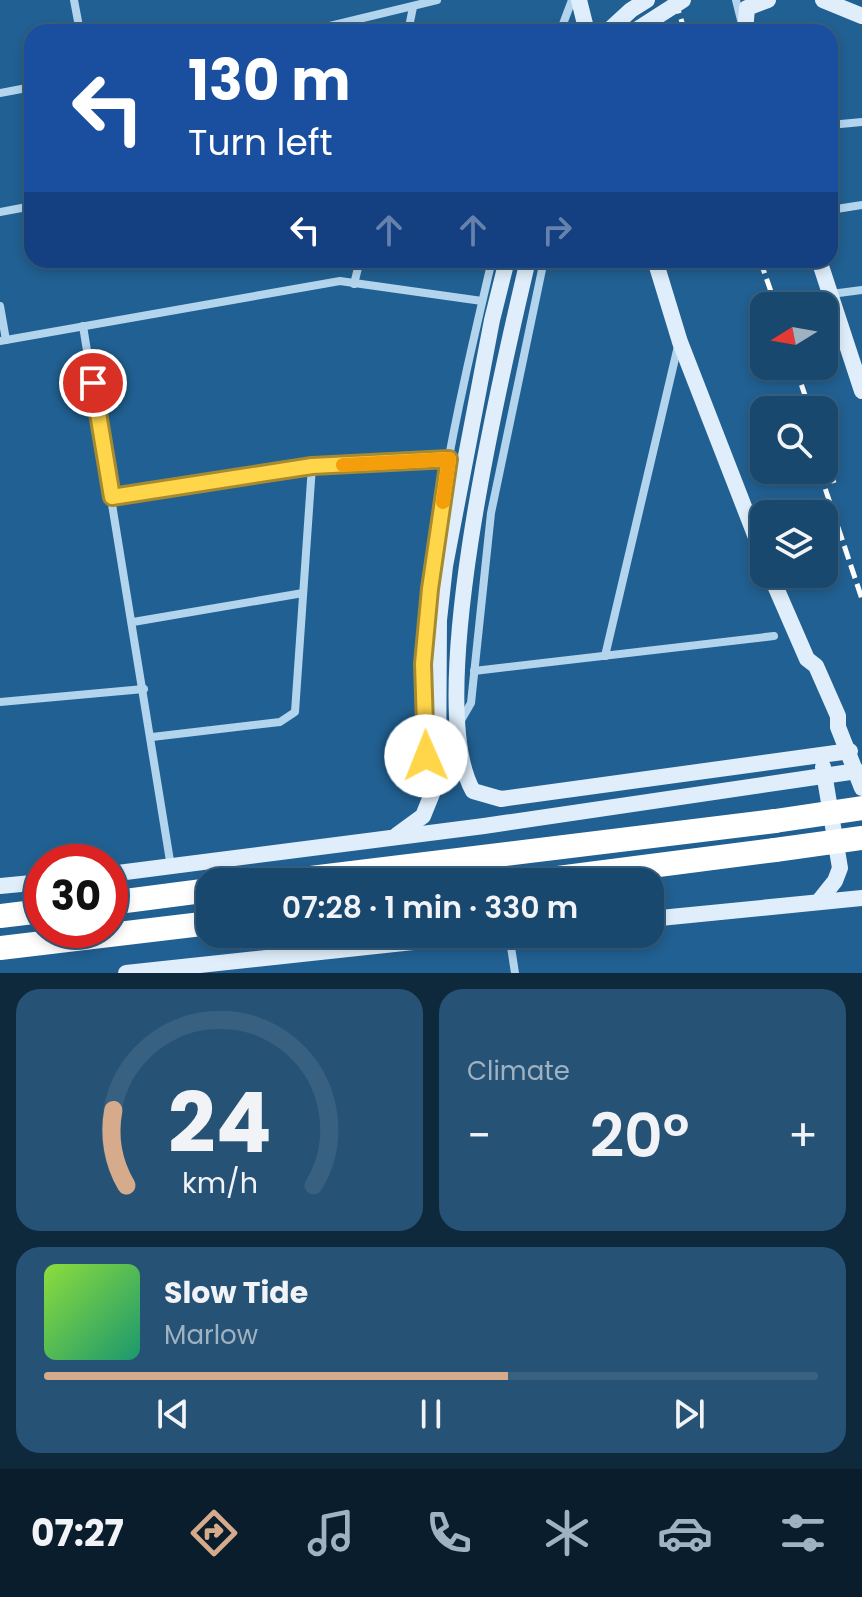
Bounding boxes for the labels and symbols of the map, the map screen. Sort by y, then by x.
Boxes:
north arrow [750,292,838,380]
pin [59,349,127,417]
position arrow [384,714,468,798]
speed limit sign: 30 [24,844,128,948]

